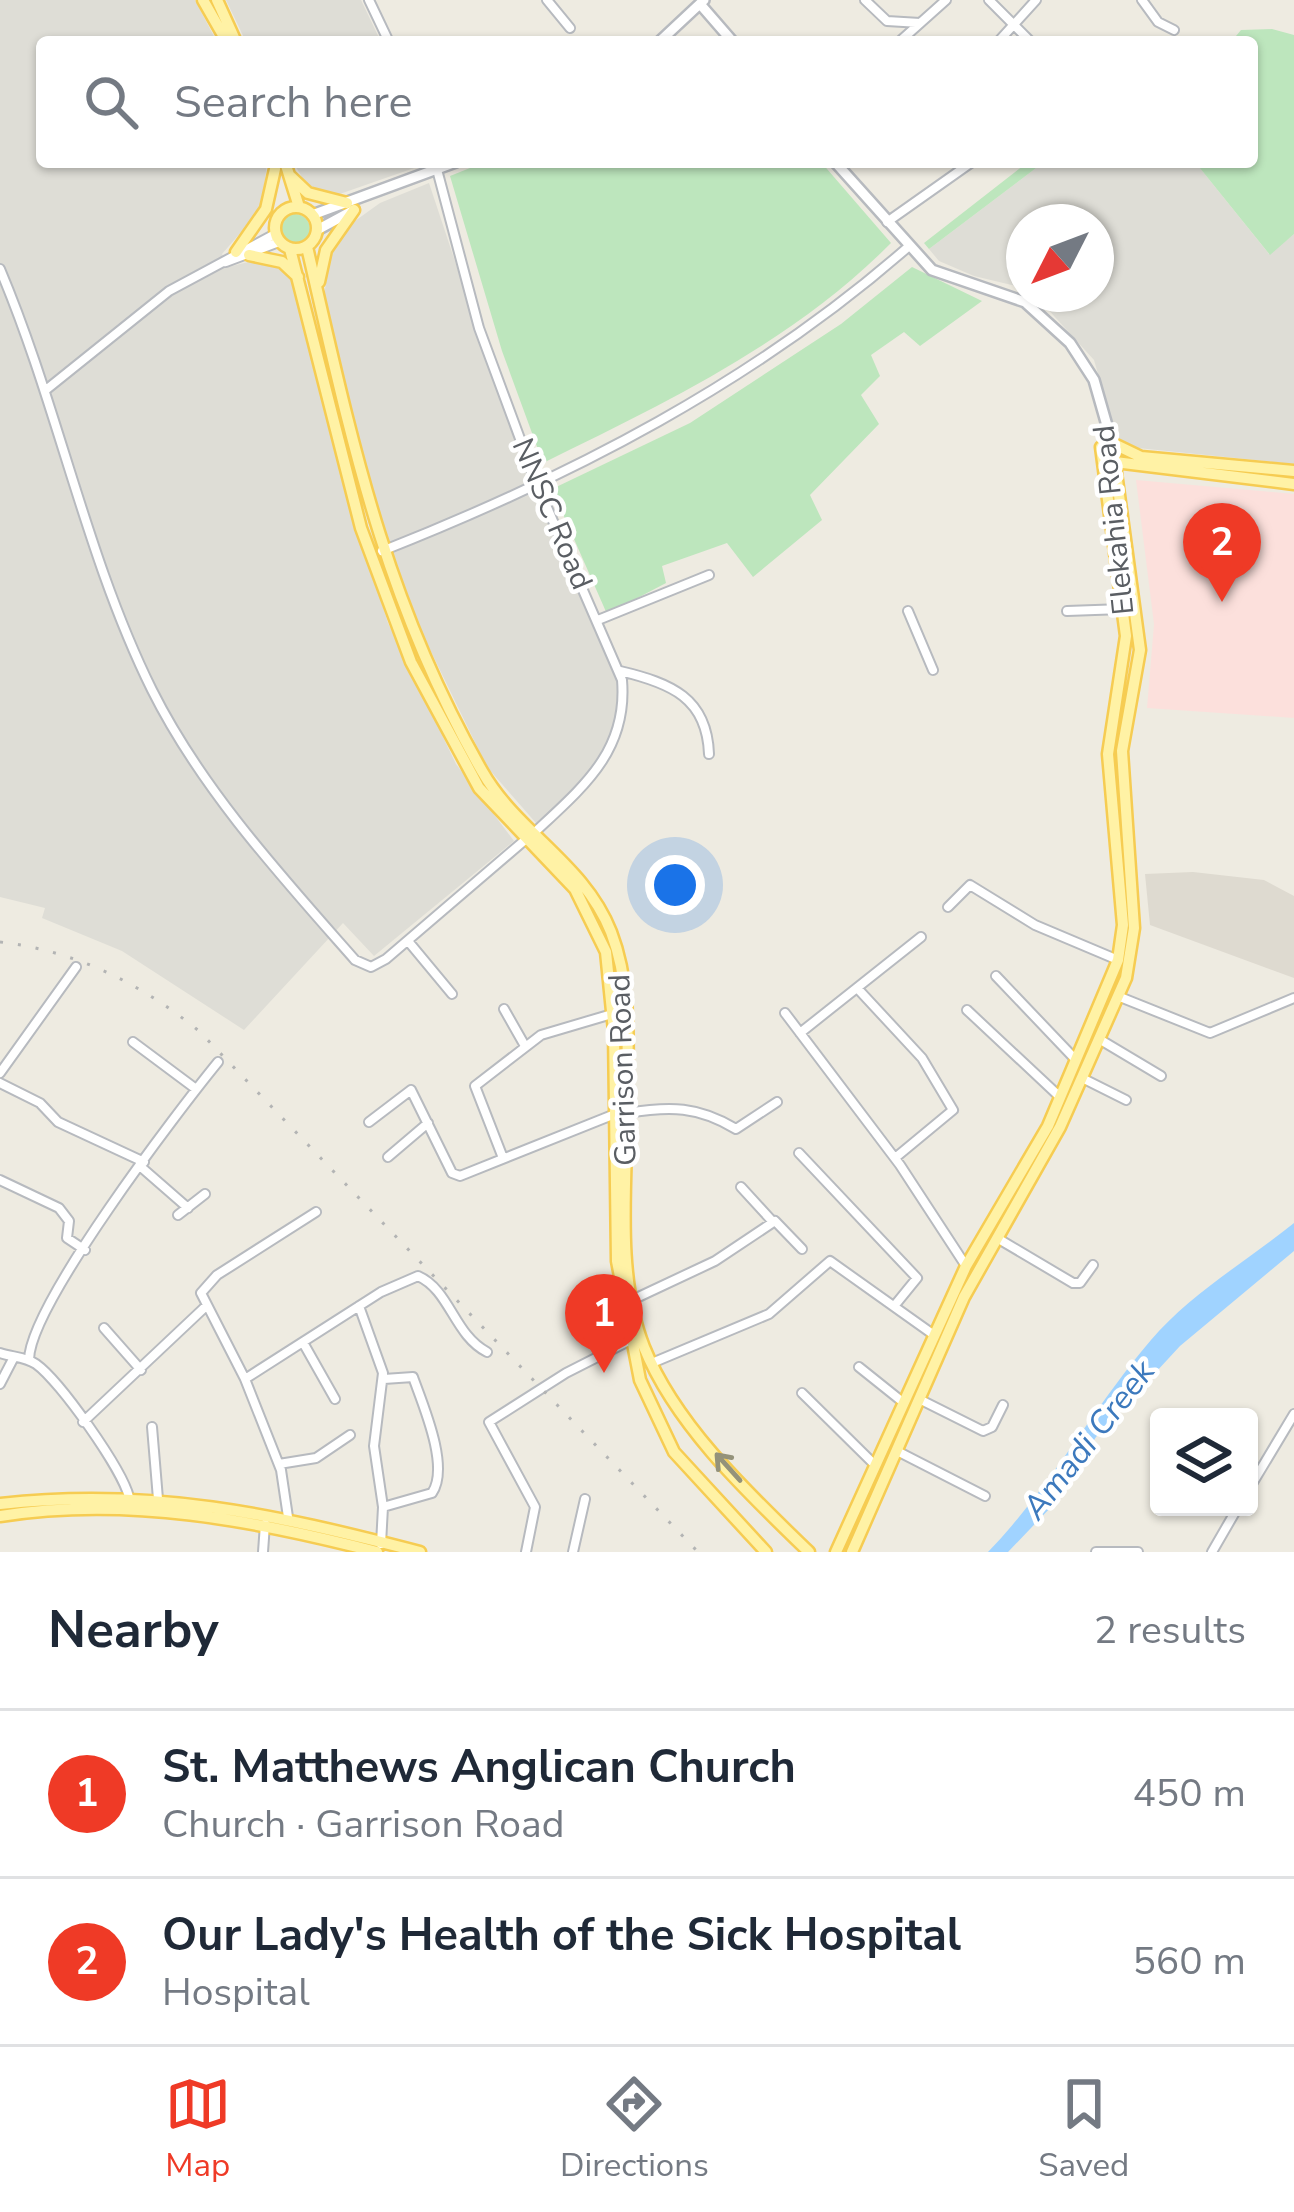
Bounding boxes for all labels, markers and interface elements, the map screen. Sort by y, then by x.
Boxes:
search box [36,36,1258,168]
icon: search [78,69,144,135]
text: Search here [174,72,413,133]
north arrow [1006,204,1114,312]
street label: Elekahia Road [1084,423,1144,617]
street label: NNSC Road [502,432,602,596]
pin: 2 [1183,503,1261,602]
your location [645,855,705,915]
street label: Garrison Road [599,973,647,1167]
pin: 1 [565,1274,643,1373]
water label: Amadi Creek [1012,1350,1166,1530]
map controls [1150,1408,1258,1516]
button: layers [1150,1408,1258,1516]
one-way arrow [715,1452,743,1482]
text: Nearby [48,1595,219,1665]
text: 2 results [1094,1604,1246,1657]
text: St. Matthews Anglican Church [162,1737,796,1798]
text: 1 [75,1767,99,1820]
text: 450 m [1132,1767,1246,1820]
text: Church · Garrison Road [162,1798,564,1851]
text: Our Lady's Health of the Sick Hospital [162,1905,961,1966]
text: 2 [75,1935,99,1988]
text: 560 m [1132,1935,1246,1988]
text: Hospital [162,1966,310,2019]
tab: Map [165,2071,231,2188]
tab: Directions [560,2071,709,2188]
tab: Saved [1038,2071,1129,2188]

